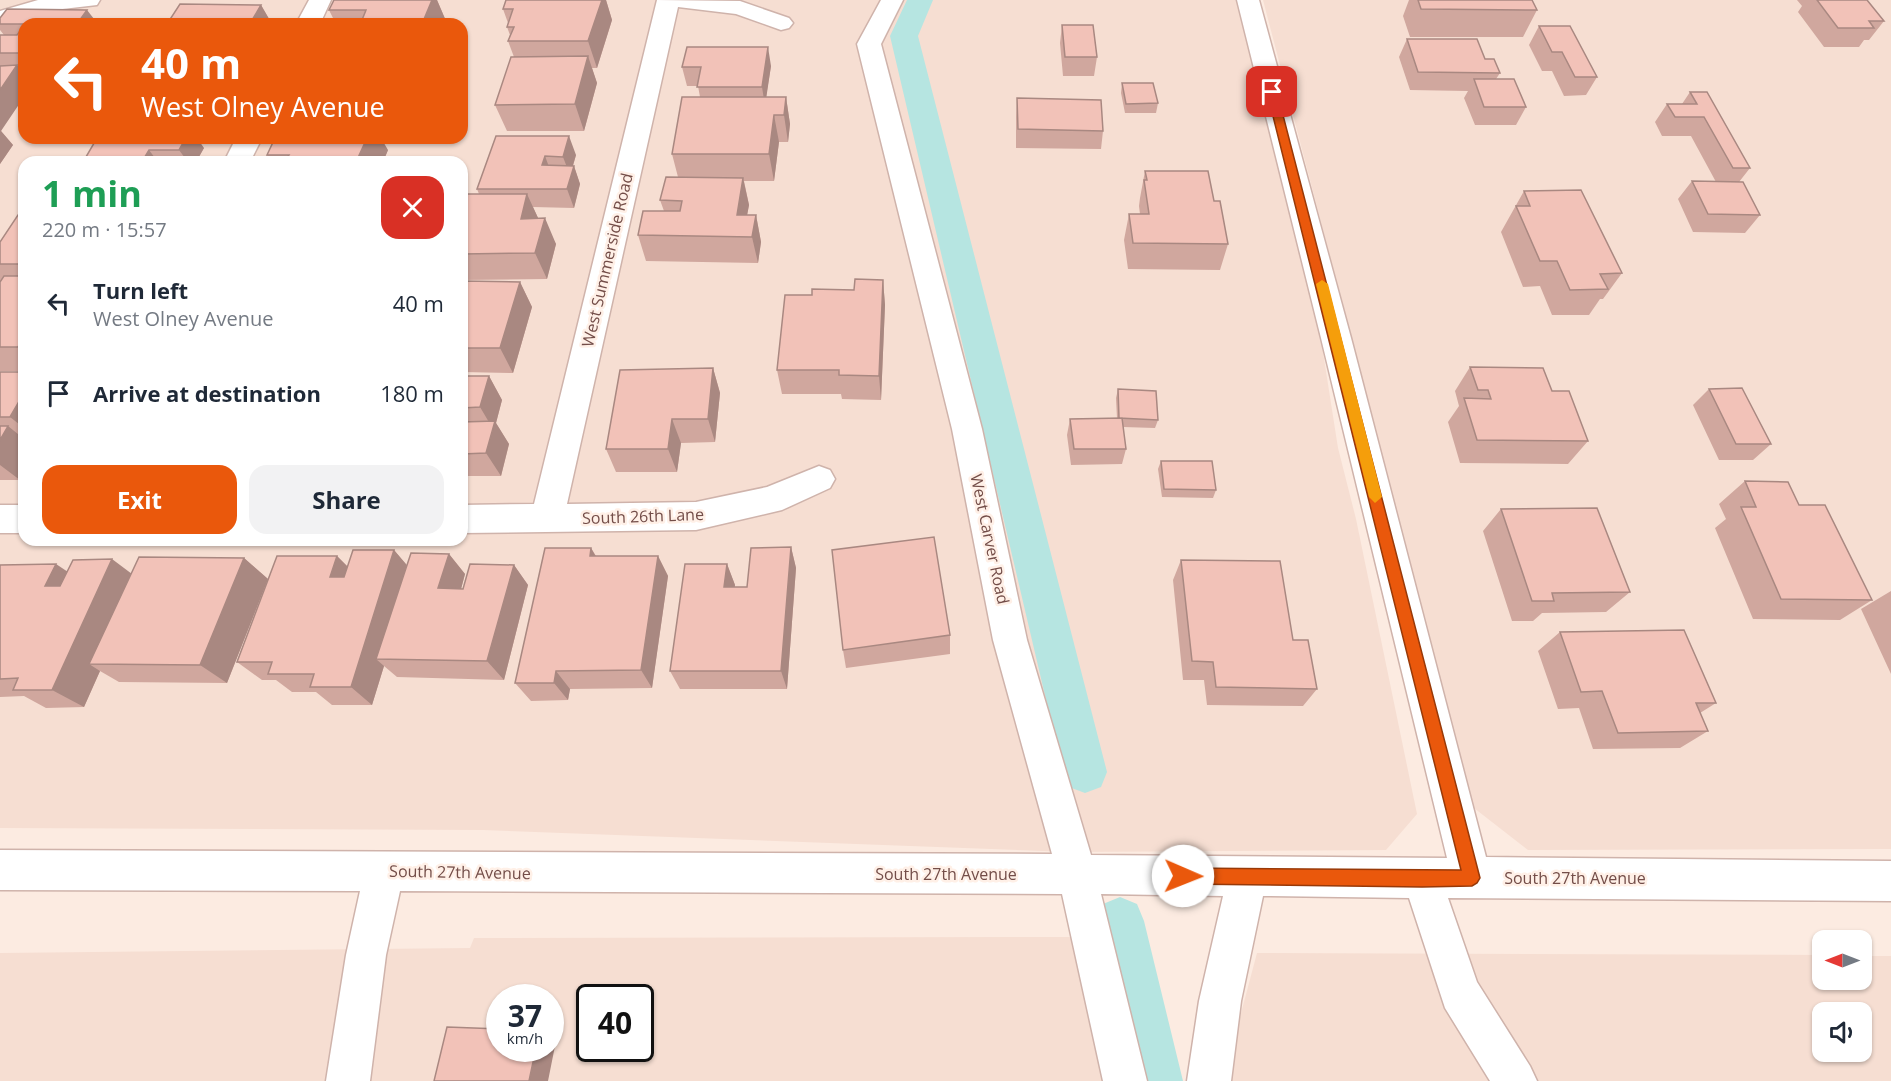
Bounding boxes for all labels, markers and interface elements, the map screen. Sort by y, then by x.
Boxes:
text: 40 m [141,34,241,91]
icon: left [42,42,120,120]
pin [1246,66,1297,117]
icon: arrive [1255,75,1288,108]
text: West Olney Avenue [141,88,385,125]
text: 1 min [42,169,142,218]
street label: West Summerside Road [576,171,638,349]
button: close [381,176,444,239]
text: 220 m · 15:57 [42,216,167,243]
text: Turn left [93,275,188,305]
icon: left [42,287,75,320]
text: 40 m [393,288,444,318]
text: West Olney Avenue [93,305,274,332]
icon: arrive [42,377,75,410]
text: Arrive at destination [93,378,321,408]
text: 180 m [380,378,444,408]
button: Exit [42,465,237,534]
button: Share [249,465,444,534]
street label: West Carver Road [965,472,1015,606]
street label: South 26th Lane [582,503,704,529]
position arrow [1151,844,1215,908]
street label: South 27th Avenue [389,860,531,884]
street label: South 27th Avenue [875,863,1017,885]
street label: South 27th Avenue [1504,867,1646,889]
north arrow [1812,930,1872,990]
map controls [1812,930,1872,1062]
speed limit sign: 40 [576,984,654,1062]
text: 37 [508,995,542,1036]
button: sound [1812,1002,1872,1062]
text: km/h [507,1028,543,1048]

